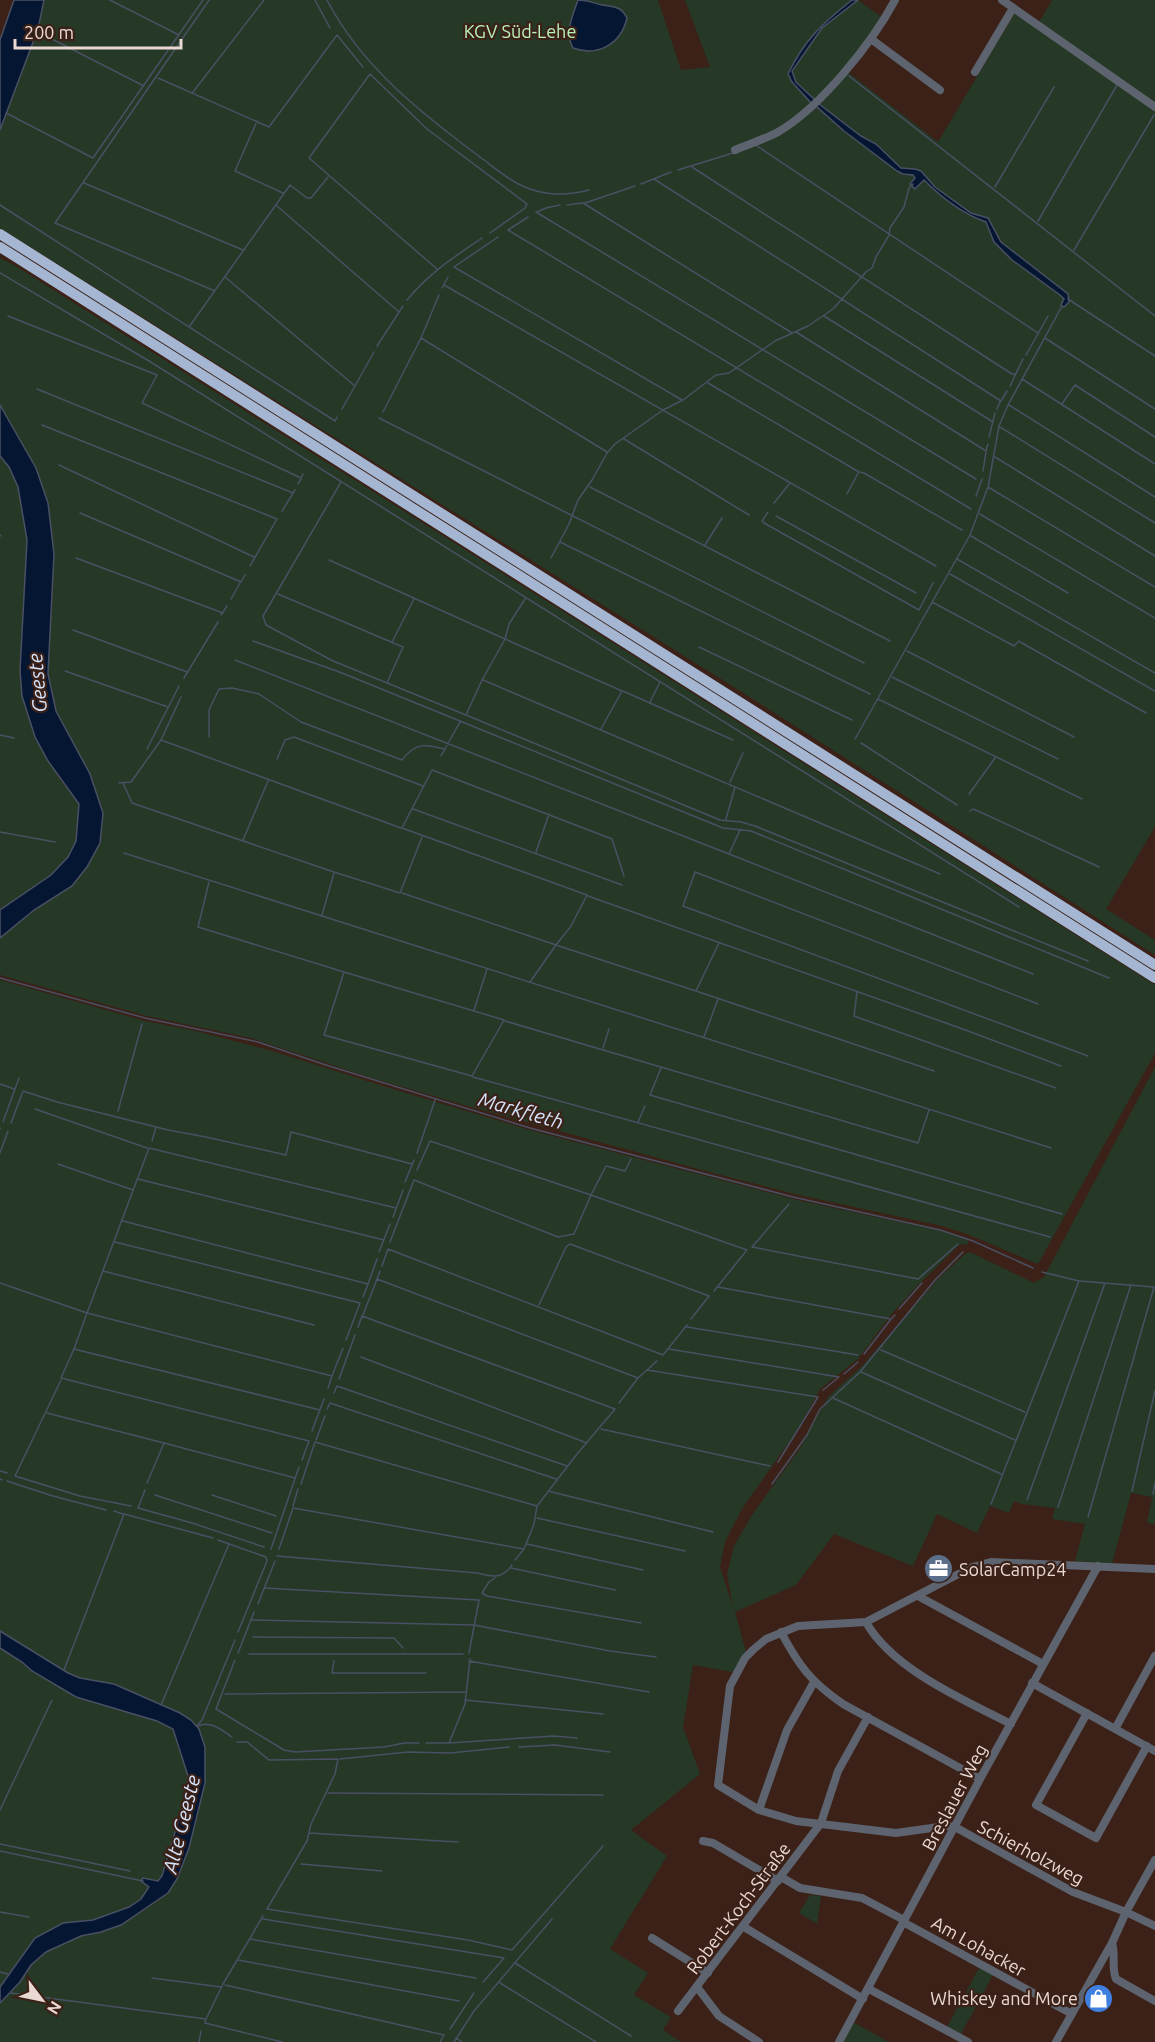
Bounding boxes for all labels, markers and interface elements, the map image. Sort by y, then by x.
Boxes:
scale bar [15,12,182,50]
park label: KGV Süd-Lehe [464,21,576,41]
text: 200 m [24,22,74,42]
water label: Geeste [23,652,51,714]
water label: Markfleth [476,1087,566,1133]
office icon: SolarCamp24 [922,1553,954,1585]
place label: SolarCamp24 [959,1559,1066,1579]
street label: Breslauer Weg [918,1740,990,1854]
water label: Alte Geeste [157,1773,204,1876]
street label: Schierholzweg [975,1816,1087,1888]
street label: Robert-Koch-Straße [682,1838,794,1978]
street label: Am Lohacker [928,1912,1030,1980]
north arrow [12,1970,72,2030]
shop icon: Whiskey and More [1083,1982,1115,2014]
place label: Whiskey and More [930,1988,1078,2008]
text: N [44,1998,66,2018]

